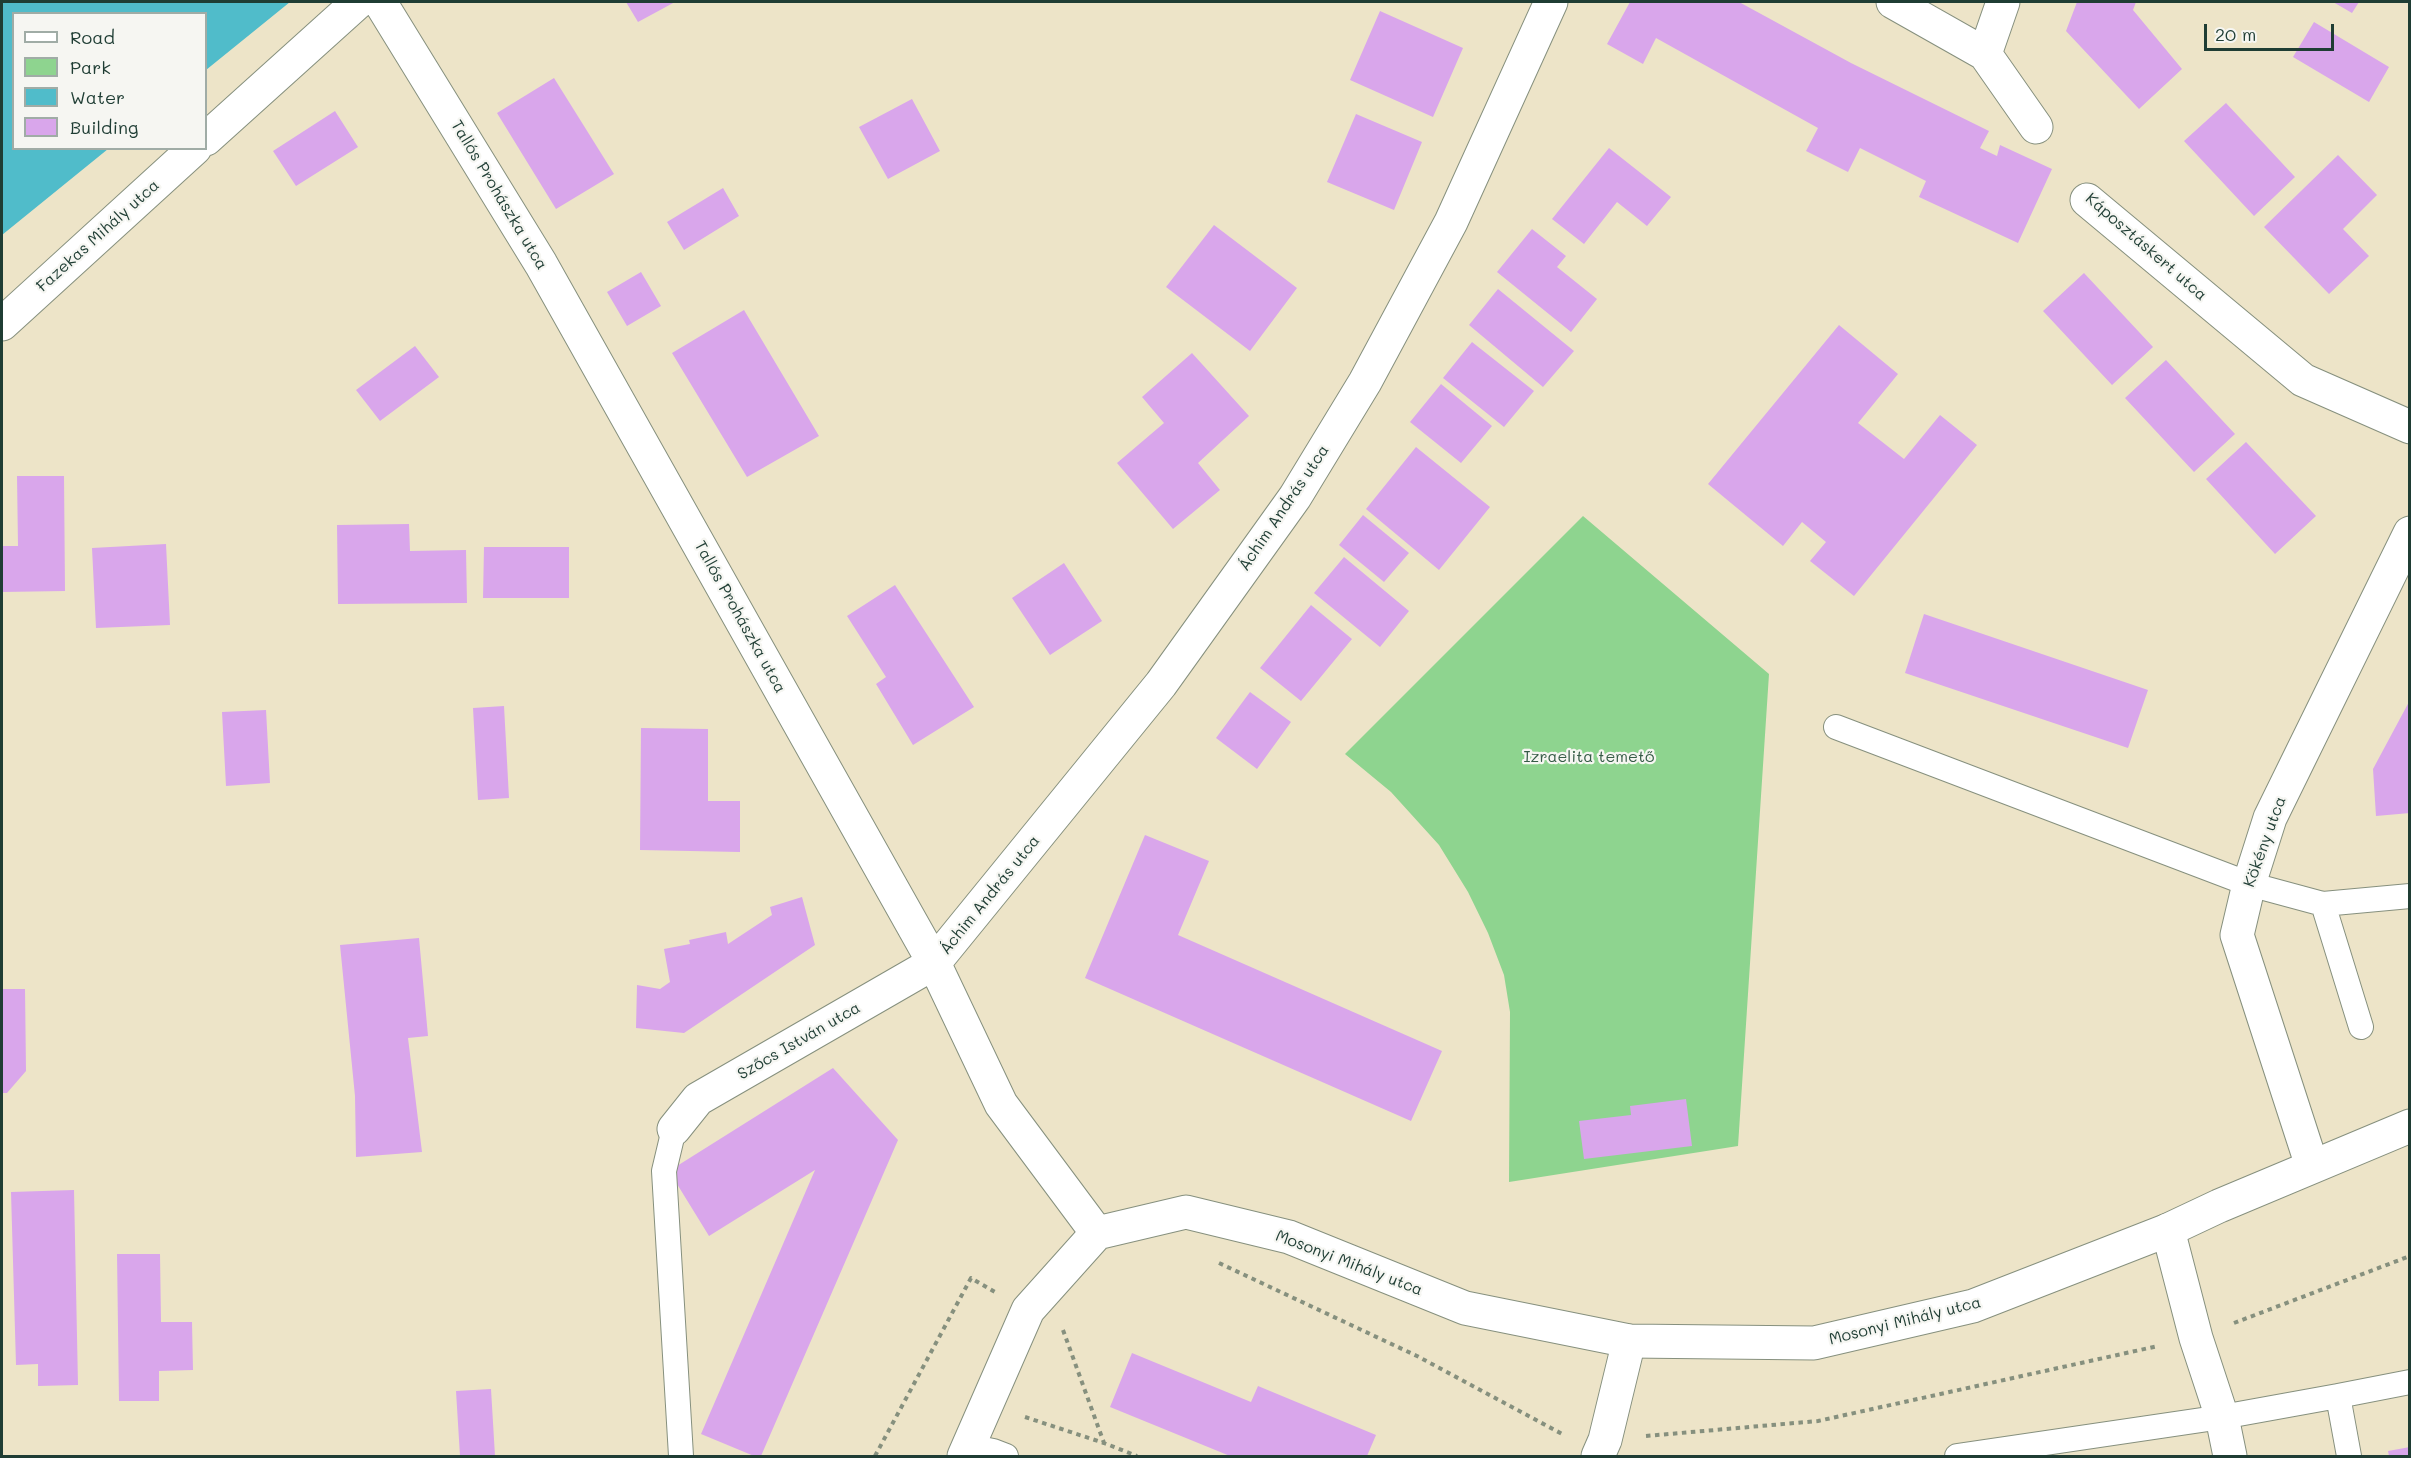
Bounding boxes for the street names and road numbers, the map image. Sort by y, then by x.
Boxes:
street label: Tallós Prohászka utca [447,117,551,273]
street label: Fazekas Mihály utca [33,176,163,296]
street label: Káposztáskert utca [2081,189,2211,305]
street label: Áchim András utca [1235,441,1333,575]
street label: Tallós Prohászka utca [690,538,790,696]
street label: Kökény utca [2240,794,2290,890]
street label: Áchim András utca [936,832,1044,958]
street label: Szőcs István utca [734,998,864,1084]
street label: Mosonyi Mihály utca [1273,1226,1425,1300]
street label: Mosonyi Mihály utca [1827,1293,1983,1349]

